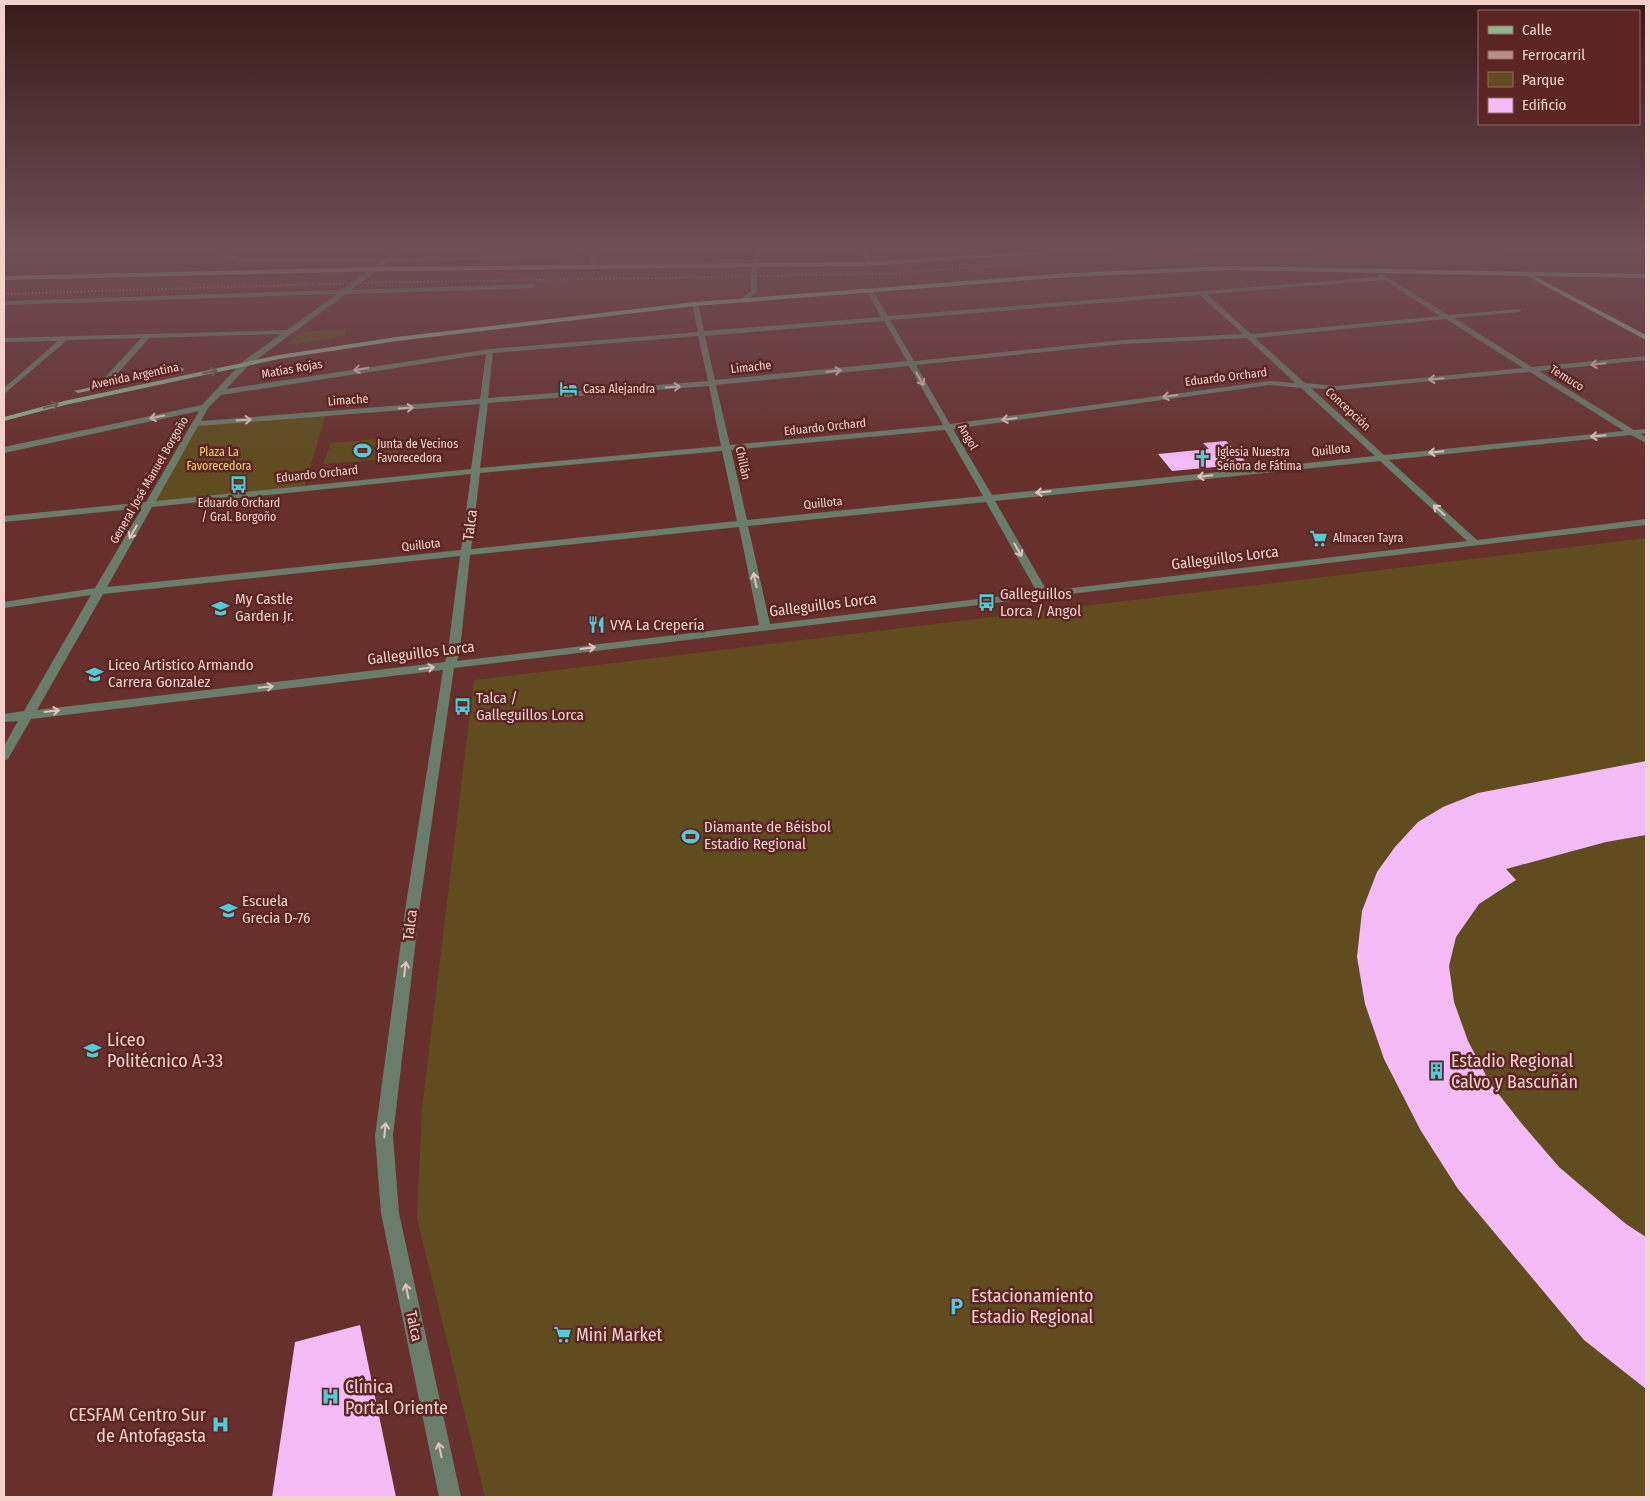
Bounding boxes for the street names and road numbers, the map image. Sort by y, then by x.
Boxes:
street label: Matías Rojas [260,357,324,381]
street label: Limache [730,358,772,376]
street label: Avenida Argentina [90,360,180,392]
street label: Temuco [1547,362,1587,394]
street label: Eduardo Orchard [1184,365,1268,389]
street label: Concepción [1323,385,1373,433]
street label: Limache [327,392,369,408]
street label: General José Manuel Borgoño [107,414,191,546]
street label: Eduardo Orchard [783,416,867,438]
street label: Angol [955,422,981,452]
street label: Quillota [1311,441,1351,459]
street label: Chillán [733,445,753,481]
street label: Eduardo Orchard [275,463,359,485]
street label: Quillota [803,494,843,512]
street label: Talca [459,509,481,541]
street label: Quillota [401,536,441,554]
street label: Galleguillos Lorca [1170,542,1280,574]
street label: Galleguillos Lorca [768,589,878,621]
street label: Galleguillos Lorca [366,637,476,669]
street label: Talca [399,909,421,941]
street label: Talca [402,1309,426,1343]

